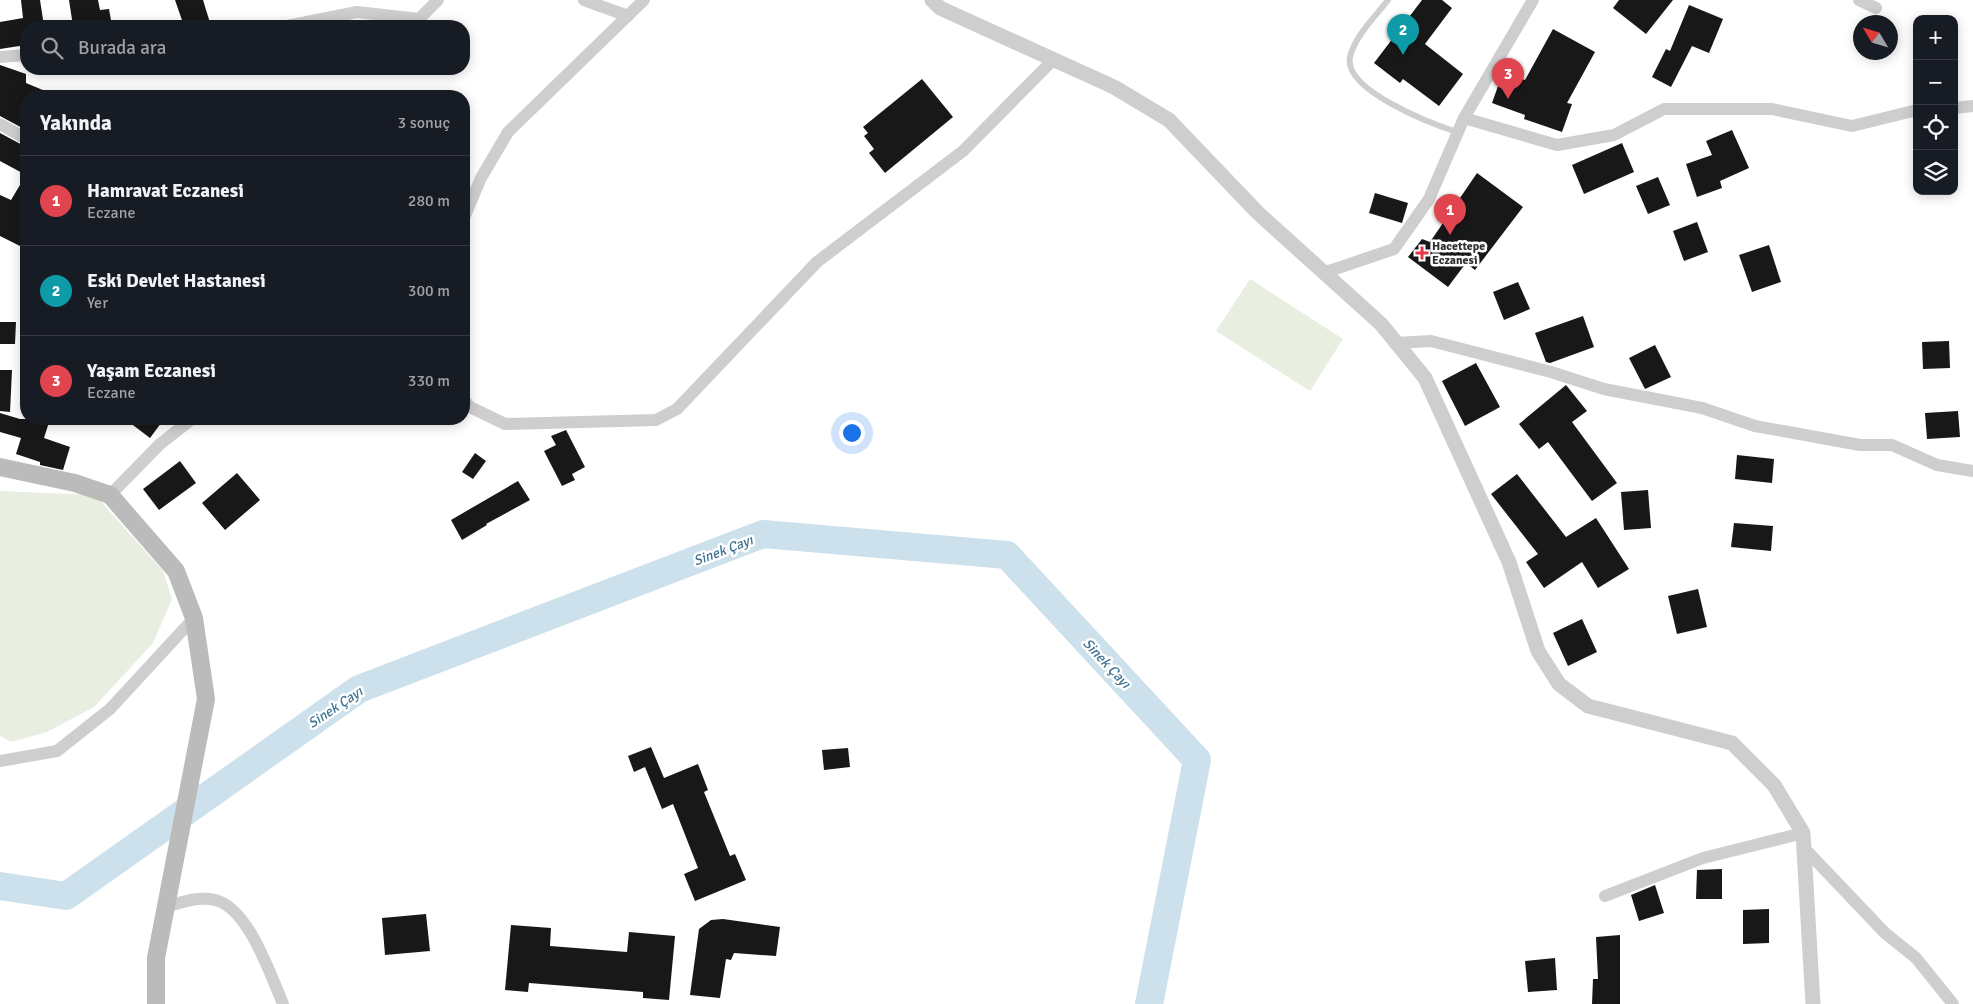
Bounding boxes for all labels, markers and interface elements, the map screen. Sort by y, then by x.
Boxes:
pin: 2 [1387,14,1419,55]
north arrow [1853,15,1898,60]
map controls [1913,15,1958,195]
button: + [1913,15,1958,60]
search box [20,20,470,75]
icon: search [38,34,66,62]
text: Burada ara [78,36,166,60]
pin: 3 [1492,58,1524,99]
button: − [1913,60,1958,105]
button: locate [1913,105,1958,150]
text: Yakında [40,110,112,136]
text: 3 sonuç [398,113,450,133]
button: layers [1913,150,1958,195]
text: Hamravat Eczanesi [87,179,244,203]
text: 1 [52,191,60,211]
text: 280 m [408,191,450,211]
pin: 1 [1434,194,1466,235]
text: Eczane [87,203,135,223]
place label: Hacettepe Eczanesi [1432,239,1485,268]
marker: Hacettepe Eczanesi [1416,247,1428,259]
text: Eski Devlet Hastanesi [87,269,266,293]
text: 2 [52,281,60,301]
text: 300 m [408,281,450,301]
text: Yer [87,293,108,313]
text: Yaşam Eczanesi [87,359,216,383]
text: 3 [52,371,60,391]
text: 330 m [408,371,450,391]
text: Eczane [87,383,135,403]
your location [839,420,865,446]
water label: Sinek Çayı [691,531,756,570]
water label: Sinek Çayı [1079,635,1135,693]
water label: Sinek Çayı [305,682,367,732]

